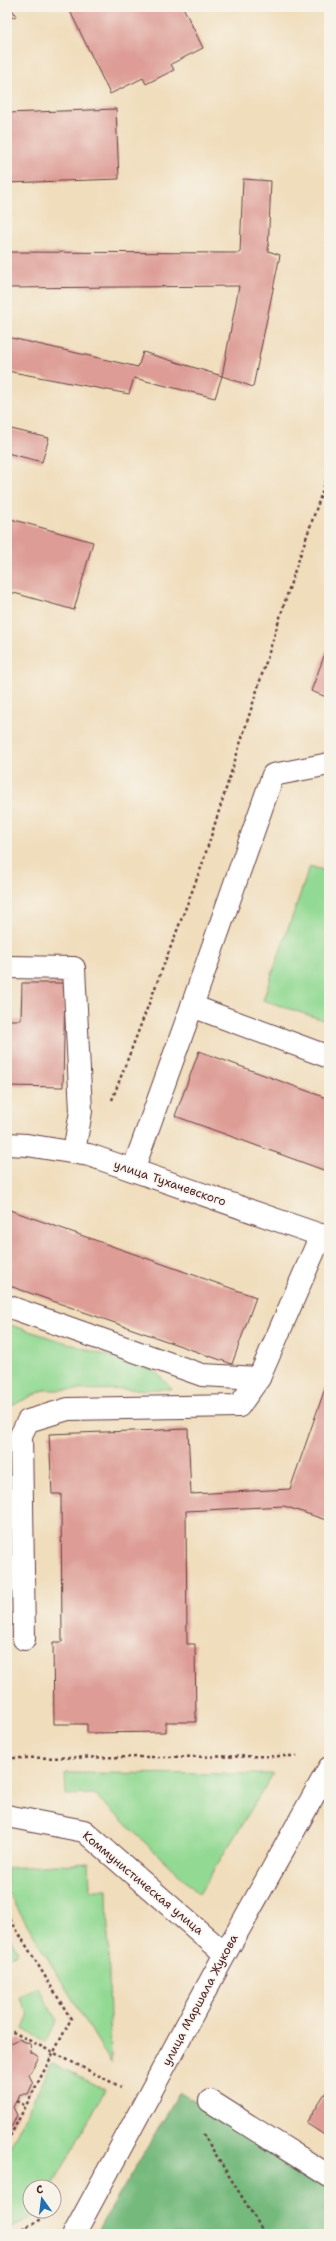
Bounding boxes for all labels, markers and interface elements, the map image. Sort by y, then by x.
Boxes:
street label: улица Тухачевского [112,1156,228,1210]
street label: Коммунистическая улица [79,1828,207,1939]
street label: улица Маршала Жукова [158,1931,242,2069]
north arrow [22,2179,62,2219]
text: С [35,2182,45,2198]

